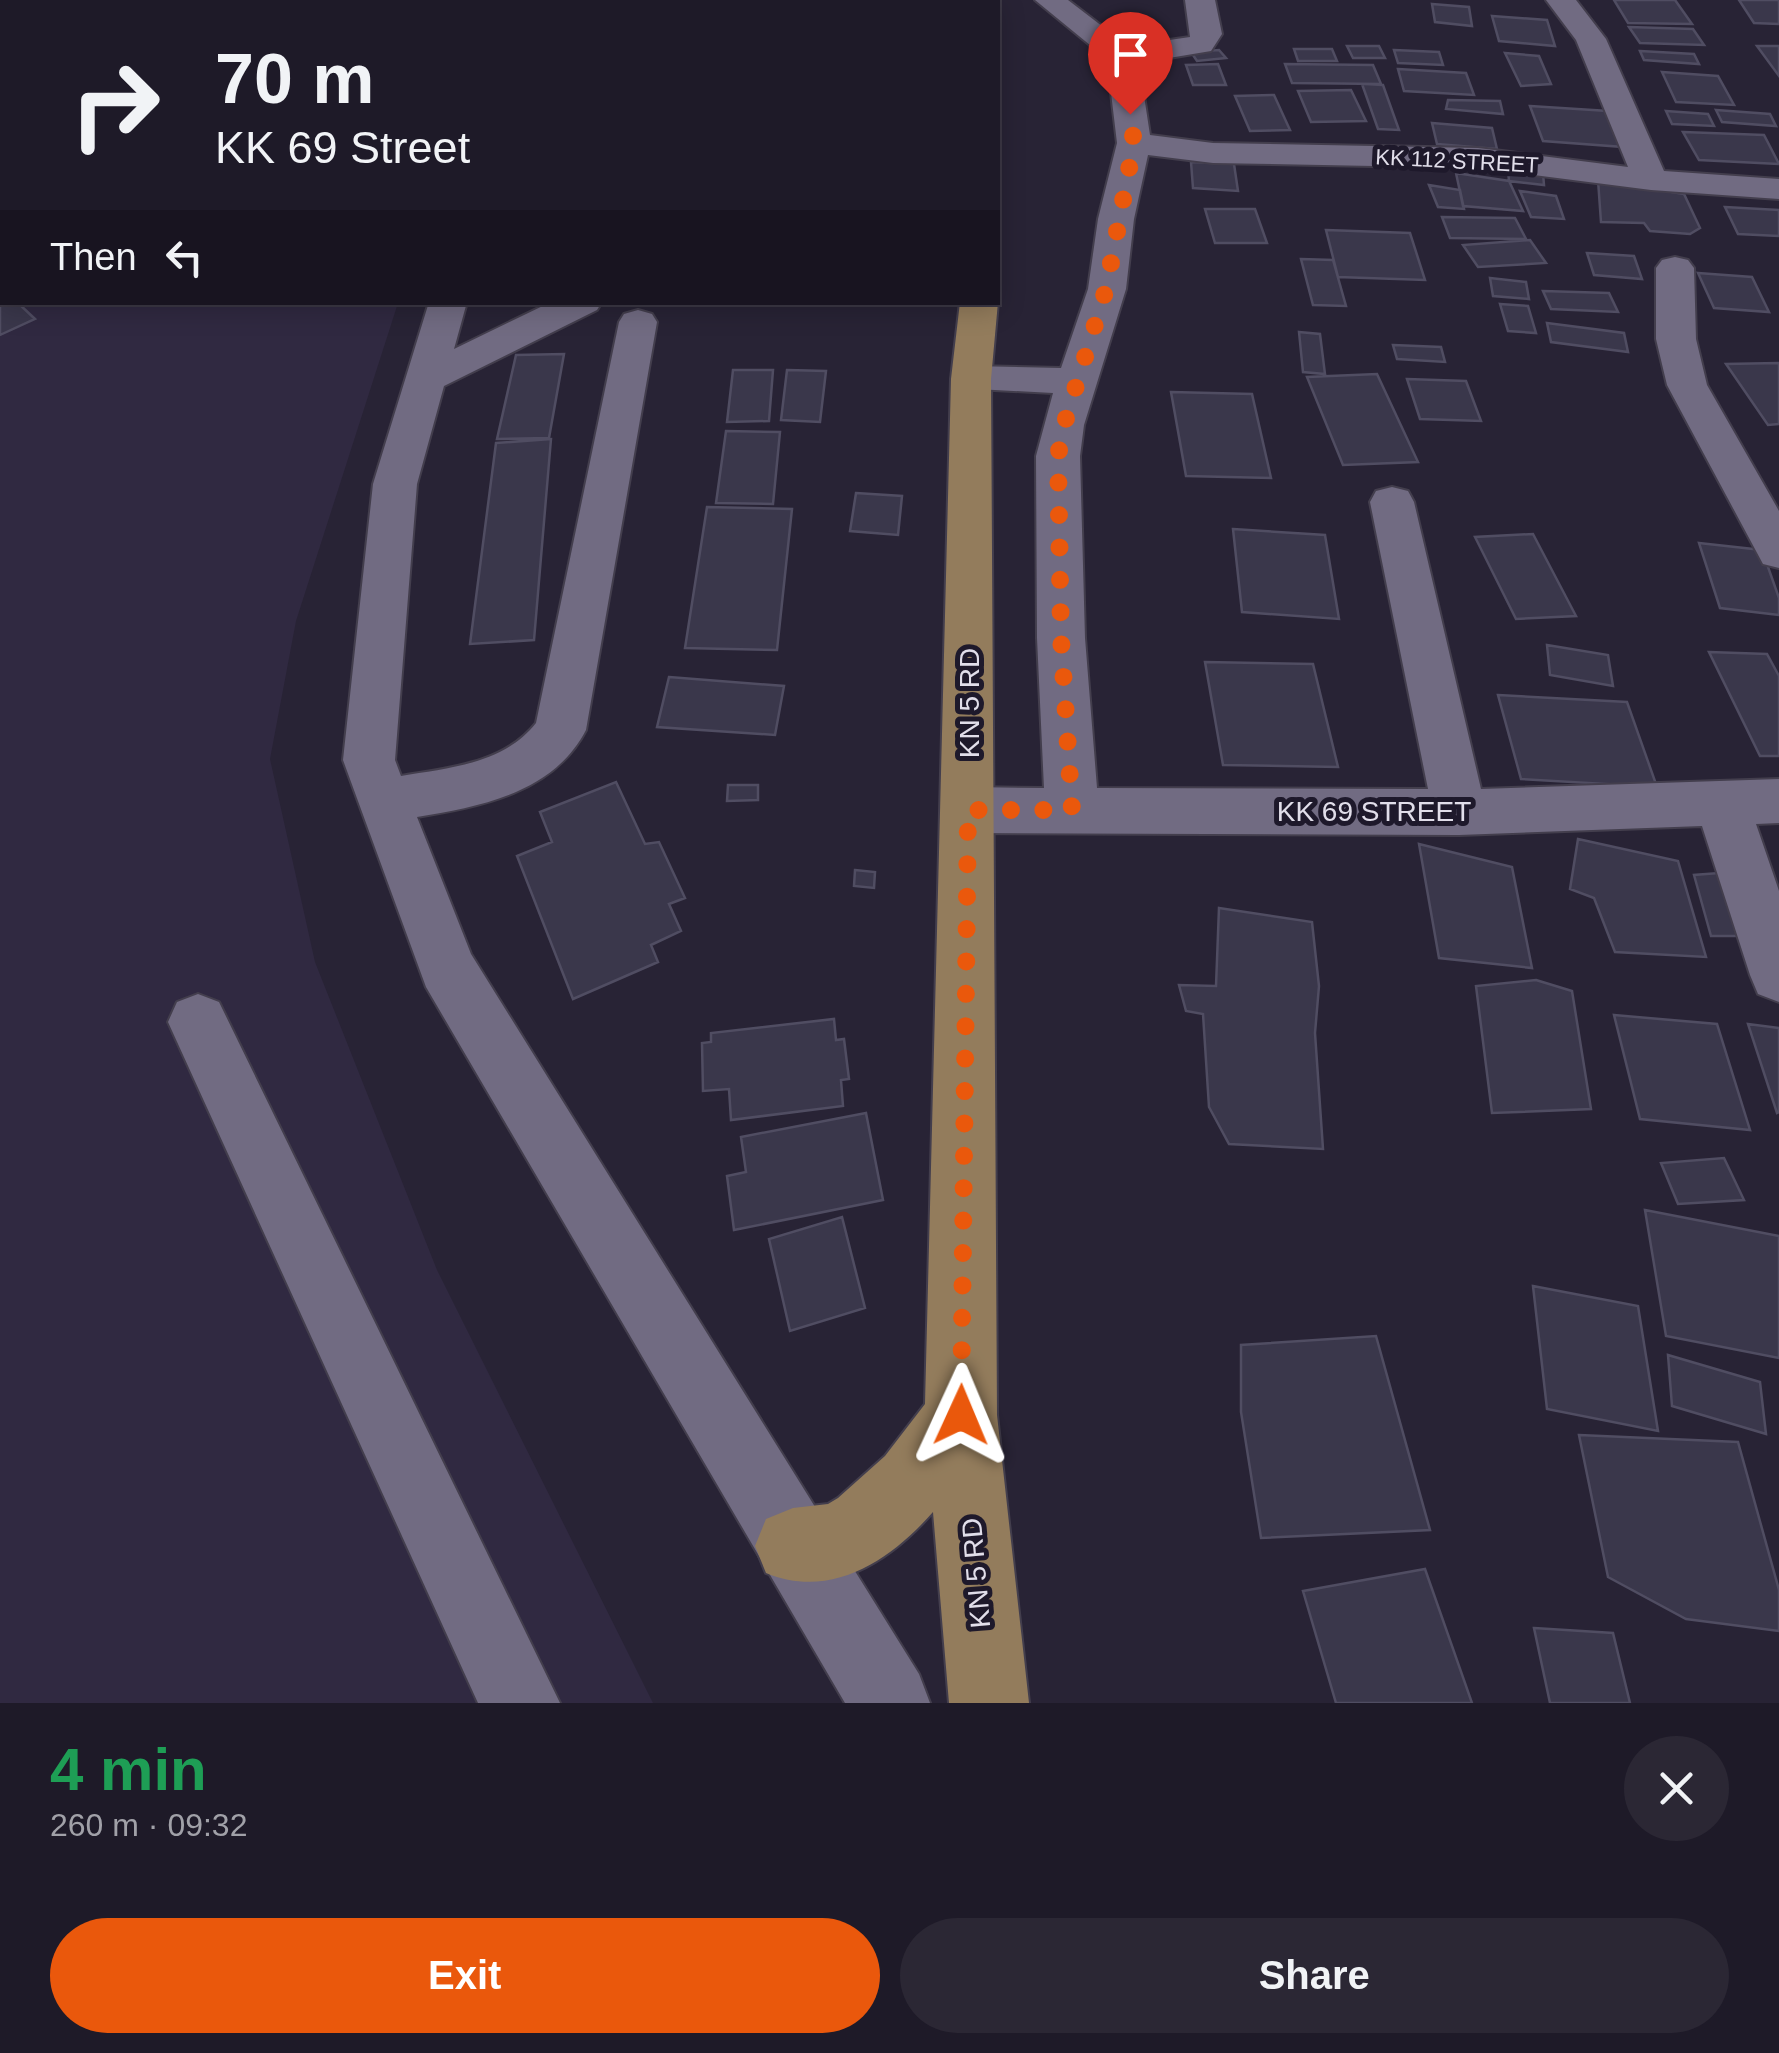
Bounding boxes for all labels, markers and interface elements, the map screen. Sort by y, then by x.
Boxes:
pin [1088,12,1173,115]
icon: arrive [1103,27,1158,82]
icon: right [50,40,180,170]
text: 70 m [215,40,375,118]
text: KK 69 Street [215,122,470,173]
street label: KK 112 STREET [1375,144,1539,178]
icon: left [157,230,212,285]
text: Then [50,236,137,278]
street label: KN 5 RD [954,648,985,758]
street label: KK 69 STREET [1277,796,1471,827]
position arrow [909,1363,1013,1467]
street label: KN 5 RD [956,1517,996,1629]
text: 4 min [50,1736,207,1803]
button: close [1624,1736,1729,1841]
text: 260 m · 09:32 [50,1807,247,1843]
button: Exit [50,1918,880,2033]
button: Share [900,1918,1729,2033]

